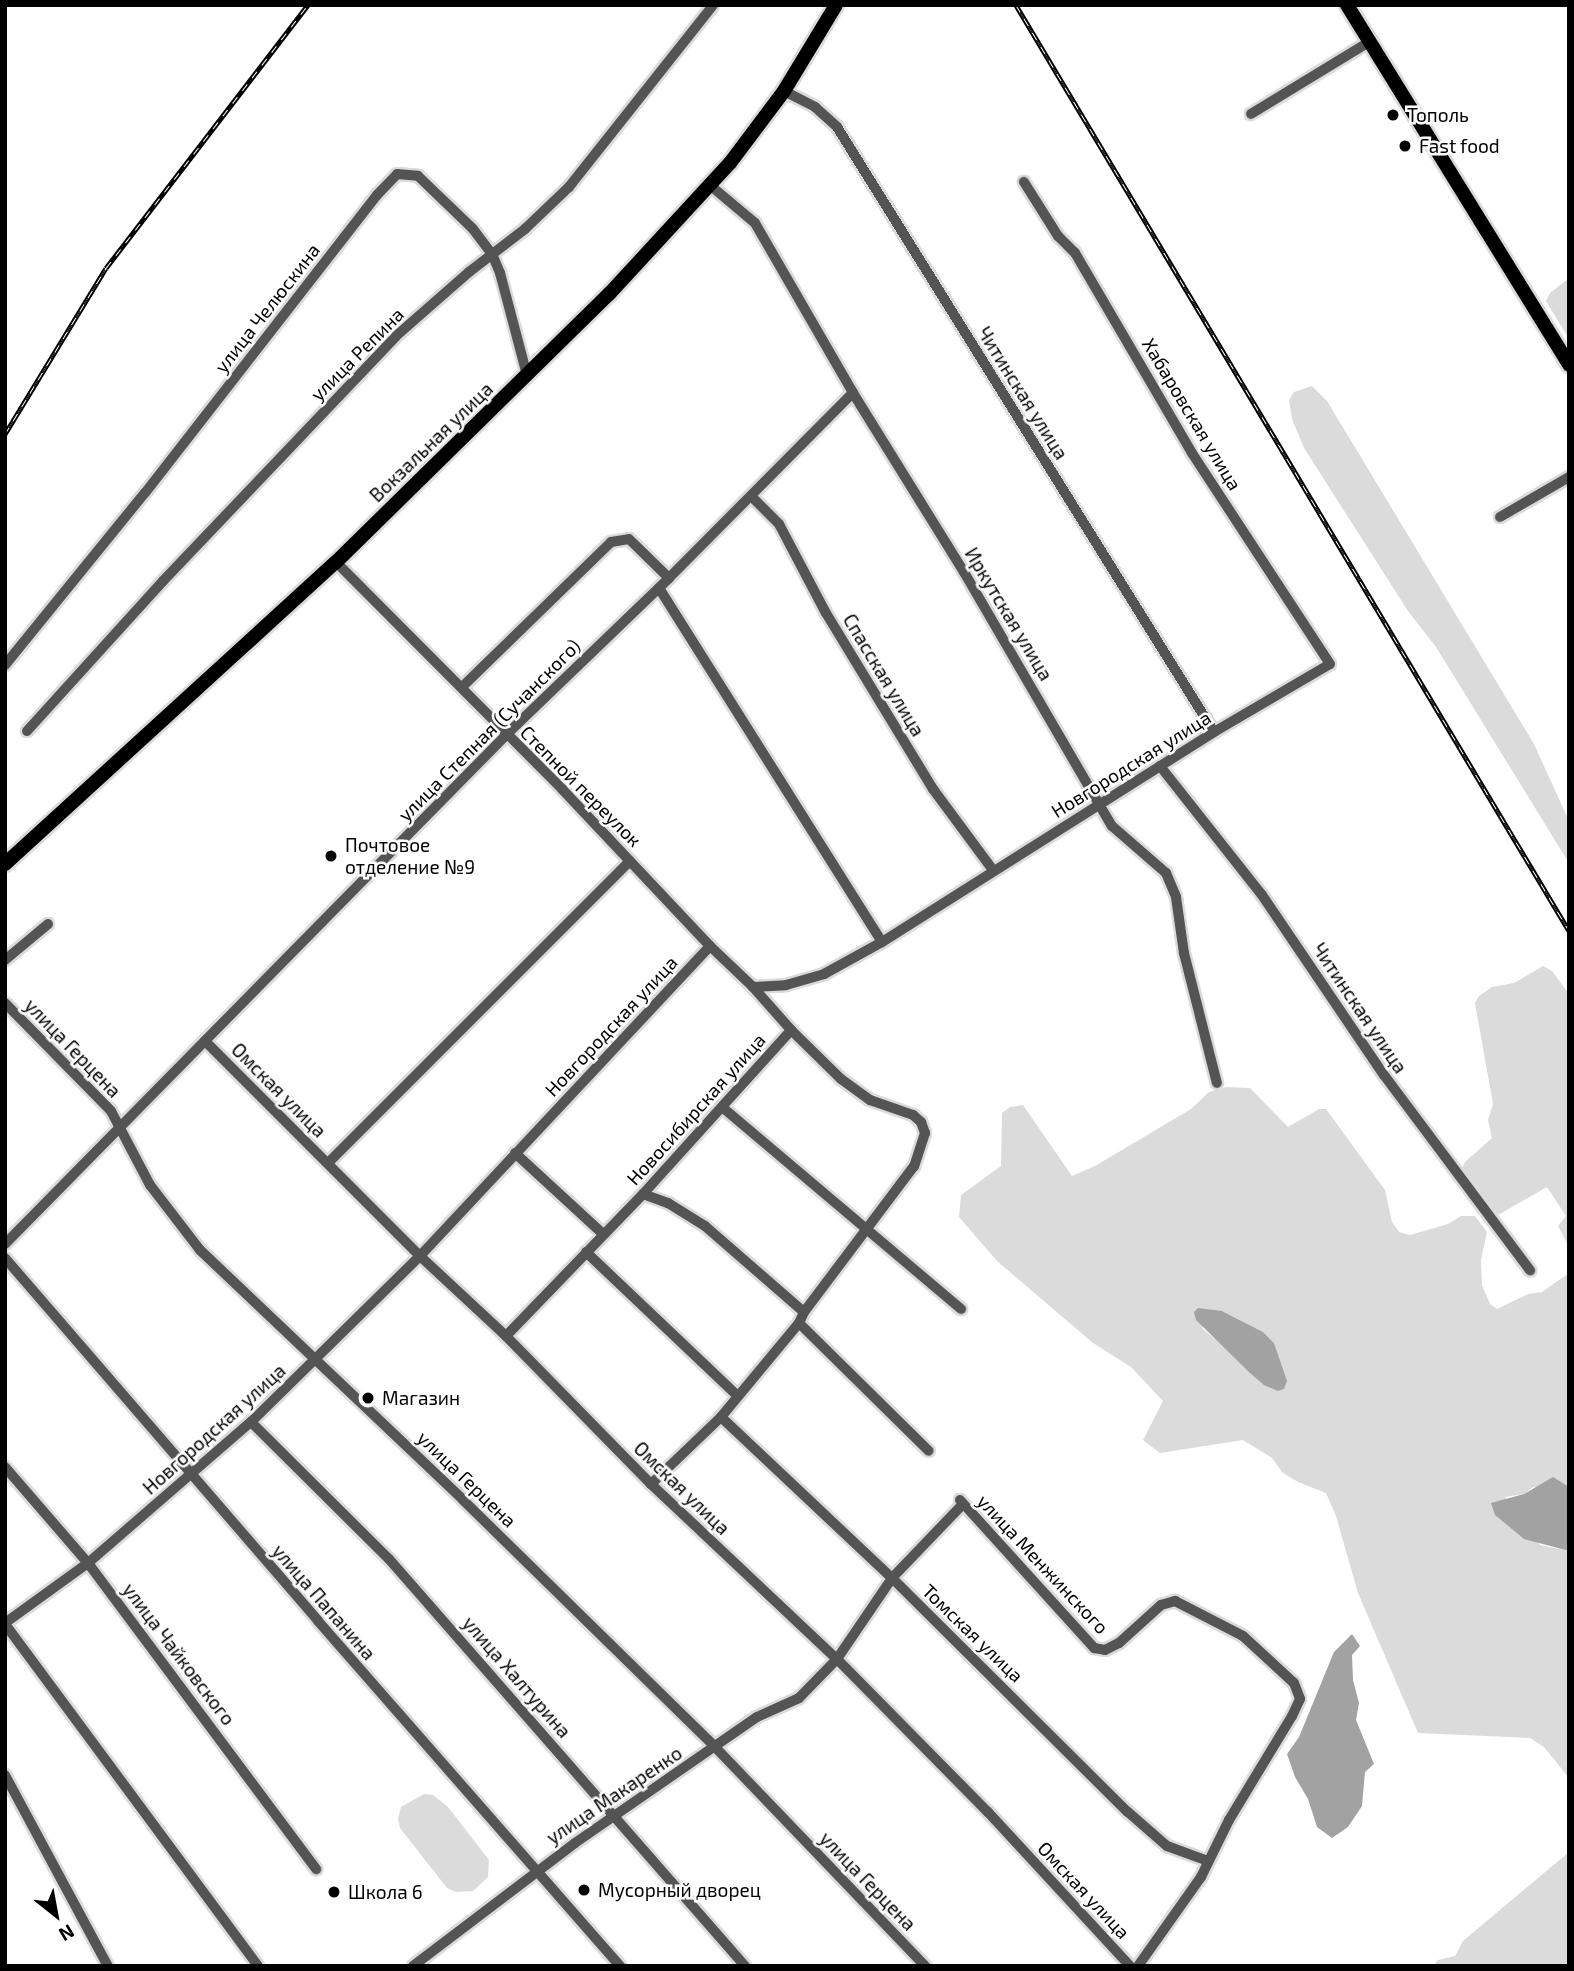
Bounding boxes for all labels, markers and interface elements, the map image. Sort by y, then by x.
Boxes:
place label: Тополь [1407,104,1469,126]
marker: Тополь [1385,107,1401,123]
place label: Fast food [1419,135,1500,157]
marker: Fast food [1397,138,1413,154]
street label: улица Челюскина [210,239,324,377]
street label: улица Репина [306,303,408,405]
street label: Читинская улица [973,322,1073,464]
street label: Хабаровская улица [1138,334,1246,494]
street label: Вокзальная улица [365,377,497,507]
street label: Иркутская улица [960,543,1058,685]
street label: Спасская улица [838,610,930,740]
street label: улица Степная (Сучанского) [393,634,585,826]
street label: Новгородская улица [1047,706,1215,822]
street label: Степной переулок [516,721,646,851]
place label: Почтовое отделение №9 [345,834,475,878]
marker: Почтовое отделение №9 [323,848,339,864]
street label: Читинская улица [1308,939,1412,1077]
street label: Новгородская улица [540,951,682,1101]
street label: улица Герцена [20,994,126,1102]
street label: Новосибирская улица [622,1028,770,1190]
street label: Омская улица [227,1038,331,1142]
street label: Новгородская улица [138,1359,290,1499]
place label: Магазин [382,1387,460,1409]
marker: Магазин [360,1390,376,1406]
street label: улица Герцена [413,1426,521,1532]
street label: Омская улица [629,1437,735,1539]
street label: улица Менжинского [973,1490,1113,1638]
street label: улица Папанина [268,1540,380,1664]
street label: улица Чайковского [118,1578,240,1730]
street label: Томская улица [918,1579,1028,1687]
street label: улица Халтурина [458,1612,576,1742]
street label: улица Макаренко [542,1741,686,1849]
street label: улица Герцена [815,1827,921,1935]
street label: Омская улица [1033,1837,1135,1943]
place label: Мусорный дворец [598,1879,761,1901]
north arrow [21,1880,91,1950]
place label: Школа 6 [348,1881,423,1903]
marker: Мусорный дворец [576,1882,592,1898]
marker: Школа 6 [326,1884,342,1900]
text: N [55,1920,79,1947]

